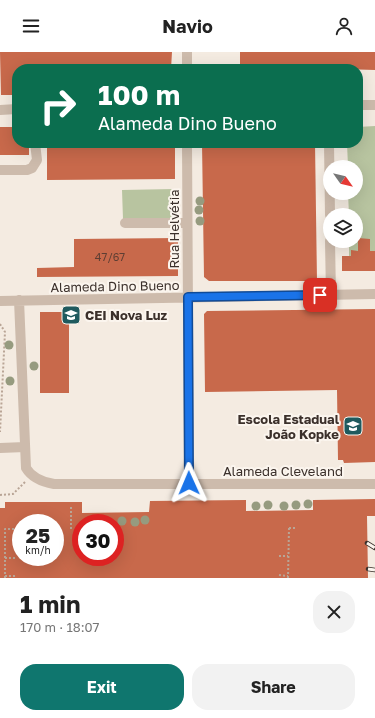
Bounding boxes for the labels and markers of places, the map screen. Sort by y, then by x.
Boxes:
pin [303,278,337,312]
school or university icon: CEI Nova Luz [60,304,82,326]
place label: CEI Nova Luz [85,307,168,323]
place label: Escola Estadual João Kopke [237,411,340,442]
school or university icon: Escola Estadual João Kopke [342,415,364,437]

